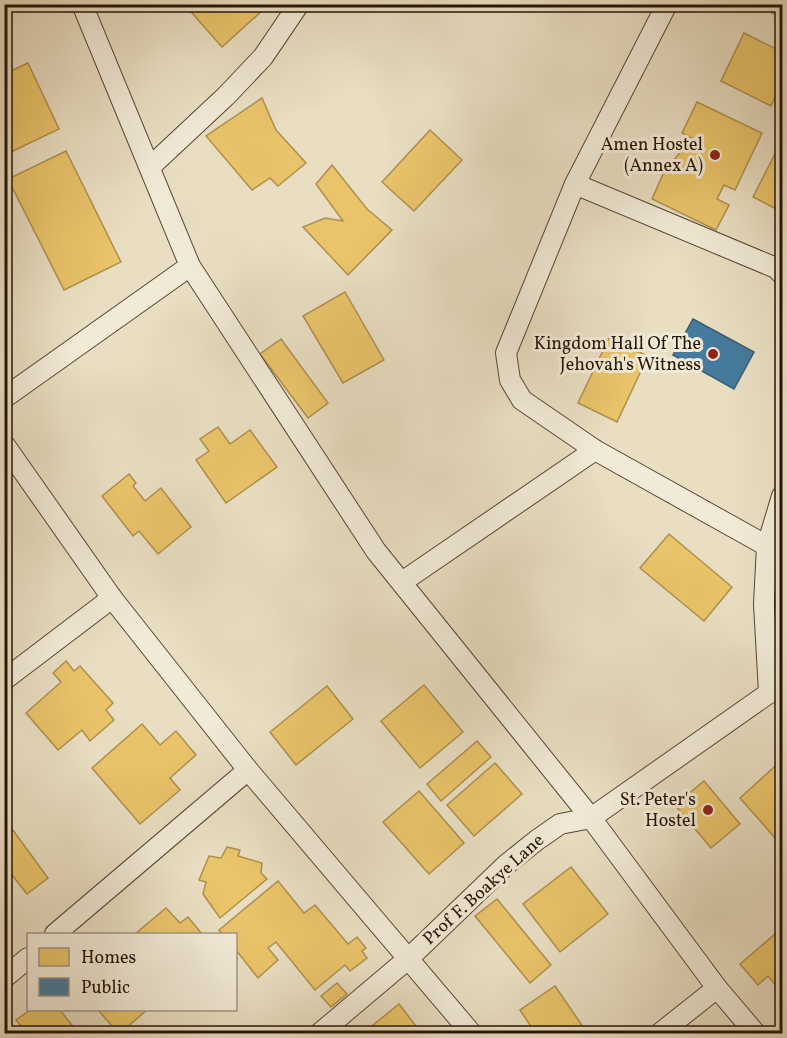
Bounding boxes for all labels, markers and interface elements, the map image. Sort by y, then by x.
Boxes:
place label: Amen Hostel (Annex A) [601,133,703,179]
marker: Amen Hostel (Annex A) [708,148,722,162]
place label: Kingdom Hall Of The Jehovah's Witness [534,332,701,378]
marker: Kingdom Hall Of The Jehovah's Witness [706,347,720,361]
place label: St. Peter's Hostel [620,788,696,834]
marker: St. Peter's Hostel [701,803,715,817]
street label: Prof F. Boakye Lane [418,829,550,951]
legend [27,933,237,1011]
text: Homes [81,946,136,971]
text: Public [81,976,130,1001]

